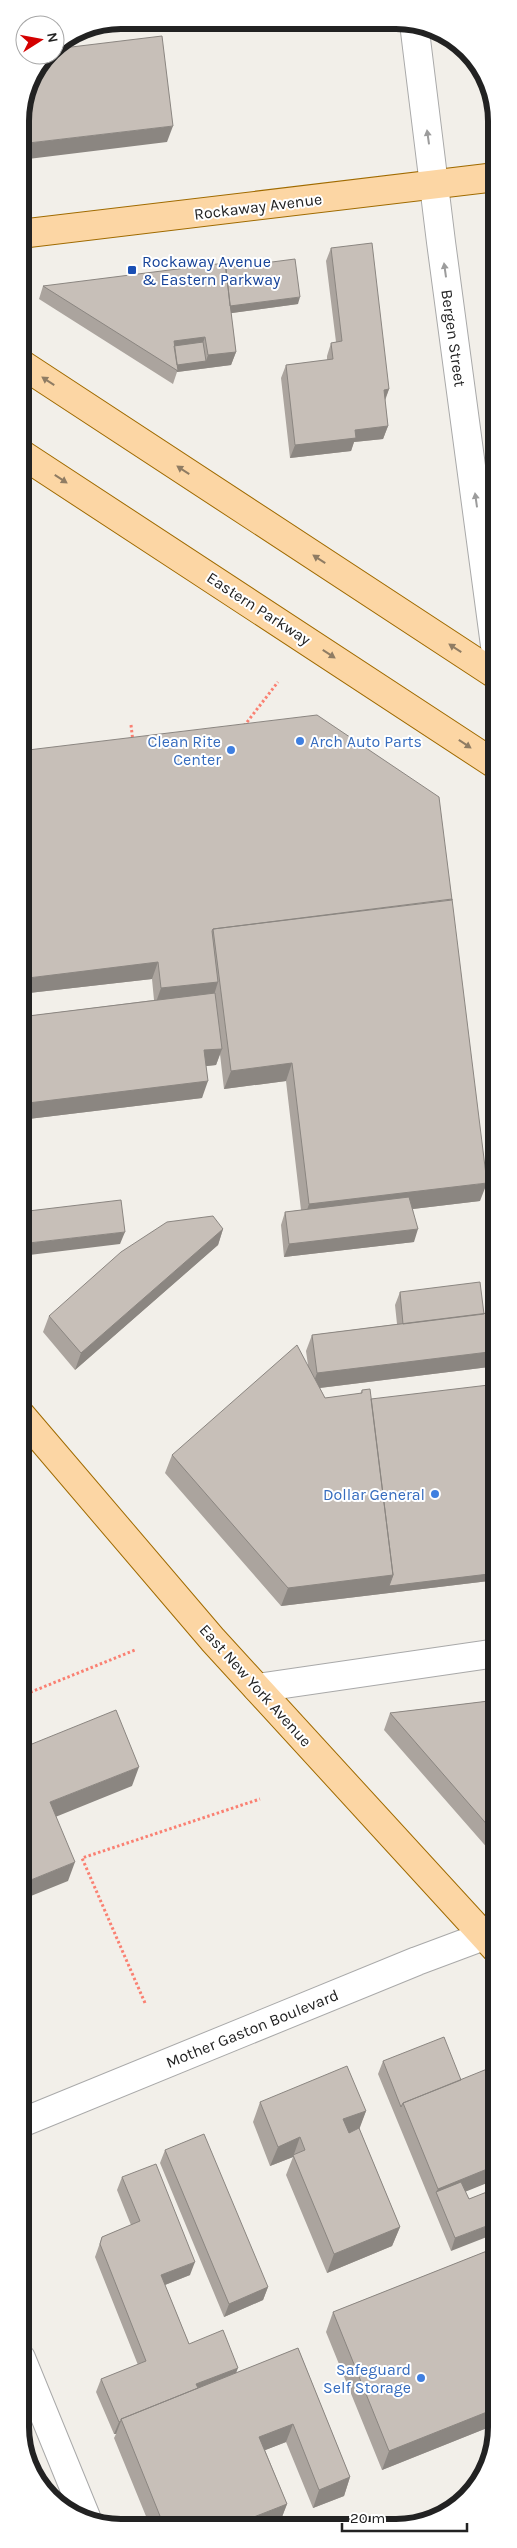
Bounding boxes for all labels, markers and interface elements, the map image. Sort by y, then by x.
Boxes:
north arrow [15,15,65,65]
text: N [43,31,62,44]
one-way arrow [424,128,432,144]
street label: Rockaway Avenue [193,189,323,224]
place label: Rockaway Avenue & Eastern Parkway [142,252,281,289]
one-way arrow [440,262,448,278]
marker: Rockaway Avenue & Eastern Parkway [126,264,138,276]
street label: Bergen Street [437,288,470,388]
one-way arrow [41,376,54,386]
one-way arrow [177,465,190,475]
one-way arrow [54,475,68,484]
one-way arrow [472,492,480,508]
one-way arrow [313,554,326,564]
street label: Eastern Parkway [203,568,315,649]
one-way arrow [449,643,462,653]
one-way arrow [322,650,336,659]
place label: Clean Rite Center [147,732,221,769]
place label: Arch Auto Parts [310,732,422,751]
marker: Arch Auto Parts [294,735,306,747]
one-way arrow [458,739,472,748]
marker: Clean Rite Center [225,744,237,756]
place label: Dollar General [323,1485,425,1504]
marker: Dollar General [429,1488,441,1500]
street label: East New York Avenue [196,1620,316,1751]
street label: Mother Gaston Boulevard [163,1985,341,2072]
place label: Safeguard Self Storage [323,2360,411,2397]
marker: Safeguard Self Storage [415,2372,427,2384]
scale bar [342,2500,467,2532]
text: 20 m [350,2509,385,2527]

